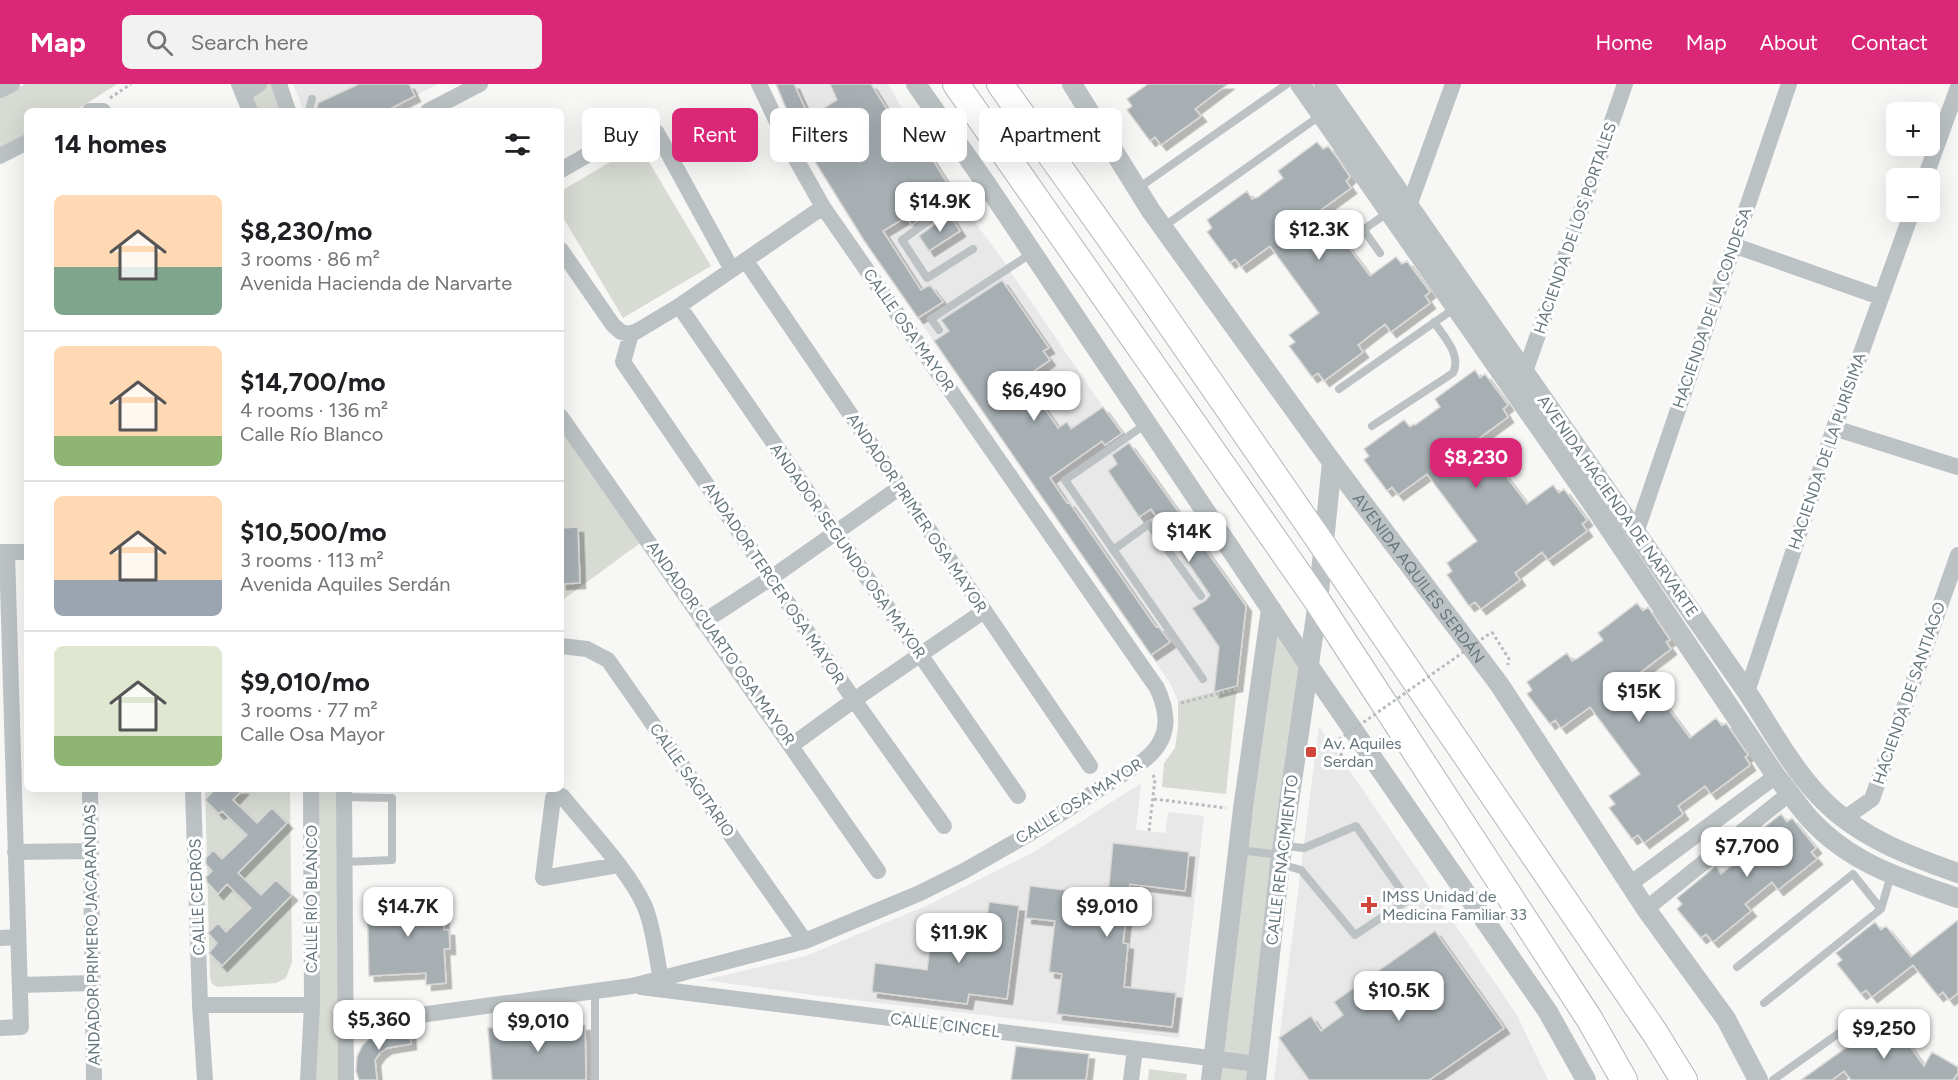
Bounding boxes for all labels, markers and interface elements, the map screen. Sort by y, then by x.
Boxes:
search box [122,15,542,69]
text: Map [30,25,86,59]
icon: search [143,26,176,59]
text: Search here [191,29,308,56]
text: Home [1596,30,1653,55]
text: Map [1686,30,1727,55]
text: About [1760,30,1818,55]
text: Contact [1851,30,1928,55]
map controls [1886,102,1940,222]
button: + [1886,102,1940,156]
chip: Buy [582,108,660,162]
chip: Rent [672,108,758,162]
chip: Filters [770,108,869,162]
chip: New [881,108,967,162]
chip: Apartment [979,108,1122,162]
street label: HACIENDA DE LOS PORTALES [1530,120,1620,336]
text: 14 homes [54,128,167,160]
icon: filters [501,128,534,161]
button: − [1886,168,1940,222]
pin: $14.9K [891,182,989,233]
text: $14.9K [909,189,971,213]
street label: HACIENDA DE LA CONDESA [1669,205,1755,411]
pin: $12.3K [1270,210,1368,261]
text: $8,230/mo [240,215,372,247]
text: $12.3K [1289,217,1349,241]
icon: home [102,219,174,291]
text: 3 rooms · 86 m² [240,247,380,271]
street label: CALLE OSA MAYOR [859,265,959,395]
text: Avenida Hacienda de Narvarte [240,271,512,295]
street label: HACIENDA DE LA PURÍSIMA [1784,350,1870,552]
text: $14,700/mo [240,366,386,398]
icon: home [102,370,174,442]
pin: $6,490 [985,371,1083,422]
text: $6,490 [1001,378,1067,402]
street label: AVENIDA HACIENDA DE NARVARTE [1534,391,1702,621]
text: 4 rooms · 136 m² [240,398,388,422]
street label: ANDADOR PRIMER OSA MAYOR [843,410,991,616]
text: Calle Río Blanco [240,422,383,446]
pin: $8,230 [1427,438,1525,489]
street label: ANDADOR SEGUNDO OSA MAYOR [766,440,930,662]
text: $8,230 [1444,445,1508,469]
street label: ANDADOR TERCER OSA MAYOR [699,479,849,687]
street label: AVENIDA AQUILES SERDÁN [1349,489,1489,666]
pin: $14K [1153,512,1225,563]
text: $10,500/mo [240,516,387,548]
text: $14K [1166,519,1212,543]
icon: home [102,520,174,592]
street label: ANDADOR CUARTO OSA MAYOR [643,537,799,749]
text: 3 rooms · 113 m² [240,548,384,572]
text: Avenida Aquiles Serdán [240,572,450,596]
street label: HACIENDA DE SANTIAGO [1869,599,1949,787]
text: $9,010/mo [240,666,370,698]
icon: home [102,670,174,742]
pin: $15K [1603,672,1675,723]
text: $15K [1617,679,1661,703]
text: 3 rooms · 77 m² [240,698,378,722]
street label: CALLE SAGITARIO [646,720,738,840]
text: Calle Osa Mayor [240,722,385,746]
place label: Av. Aquiles Serdan [1323,734,1402,771]
marker: Av. Aquiles Serdan [1304,745,1318,759]
street label: CALLE OSA MAYOR [1012,754,1146,848]
street label: CALLE RENACIMIENTO [1262,774,1302,946]
street label: ANDADOR PRIMERO JACARANDAS [80,804,104,1066]
street label: CALLE RÍO BLANCO [302,825,321,973]
pin: $7,700 [1698,827,1796,878]
text: $7,700 [1715,834,1779,858]
street label: CALLE CEDROS [185,838,209,956]
pin: $14.7K [359,887,457,938]
pin: $9,010 [1058,887,1156,938]
place label: IMSS Unidad de Medicina Familiar 33 [1382,887,1527,924]
text: $14.7K [377,894,439,918]
text: $9,010 [1076,894,1138,918]
marker: IMSS Unidad de Medicina Familiar 33 [1360,896,1378,914]
pin: $11.9K [910,913,1008,964]
text: $11.9K [930,920,988,944]
pin: $10.5K [1350,971,1448,1022]
text: $10.5K [1368,978,1430,1002]
pin: $5,360 [330,1000,428,1051]
pin: $9,010 [489,1002,587,1053]
text: $5,360 [347,1007,411,1031]
text: $9,010 [507,1009,569,1033]
street label: CALLE CINCEL [889,1009,1001,1041]
pin: $9,250 [1835,1009,1933,1060]
text: $9,250 [1852,1016,1916,1040]

